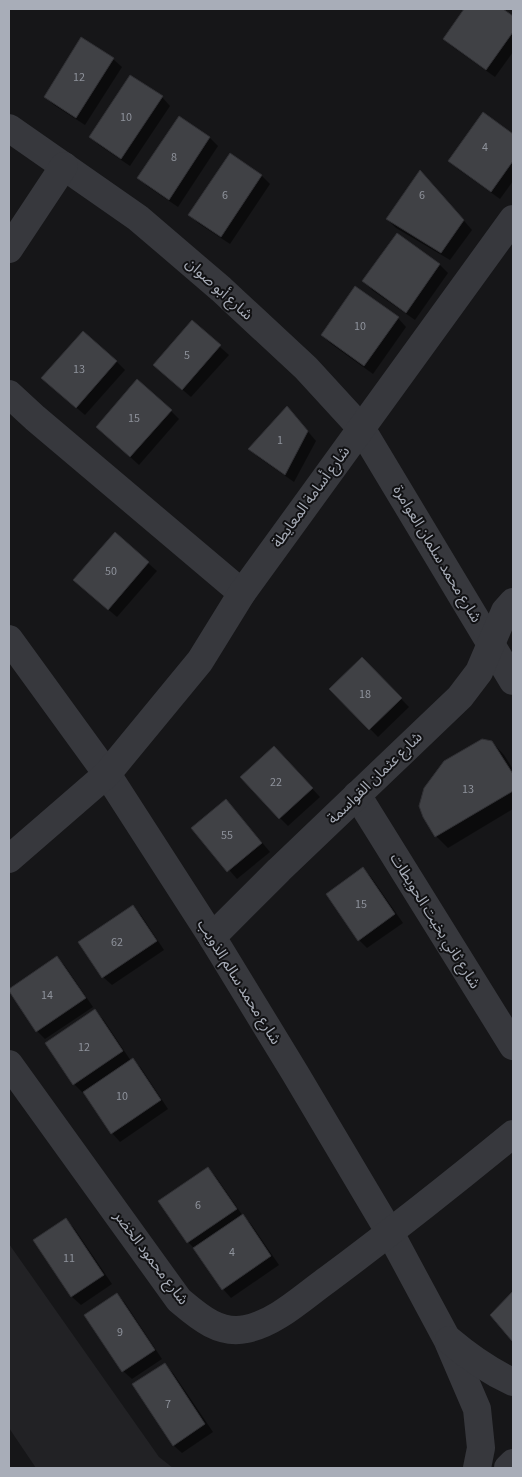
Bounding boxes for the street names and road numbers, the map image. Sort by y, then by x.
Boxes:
street label: شارع أبو صوان [180,253,258,326]
street label: شارع أسامة المعايطة [267,442,356,553]
street label: شارع محمد سلمان العوامرة [387,481,487,627]
street label: شارع عثمان القواسمة [323,727,428,830]
street label: شارع ثاني بخيت الحويطات [384,849,485,994]
street label: شارع محمد سالم الذويب [191,915,286,1049]
street label: شارع محمود الخضر [107,1206,193,1310]

